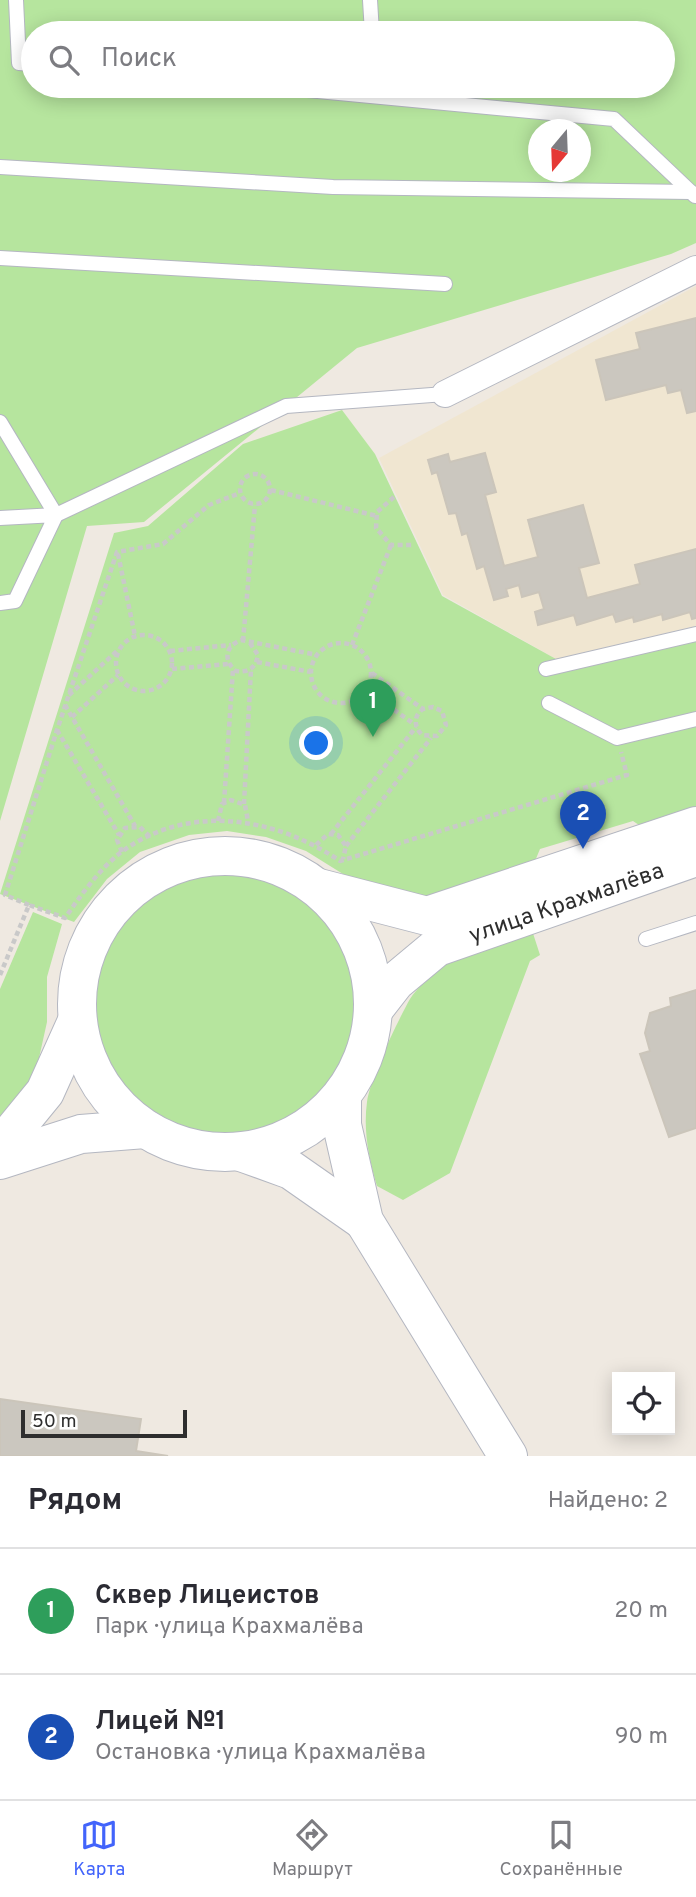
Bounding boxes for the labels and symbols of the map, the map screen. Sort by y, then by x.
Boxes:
north arrow [528,119,591,182]
pin: 1 [350,679,396,737]
your location [299,726,333,760]
pin: 2 [560,791,606,849]
street label: улица Крахмалёва [466,857,668,951]
scale bar [21,1407,187,1439]

